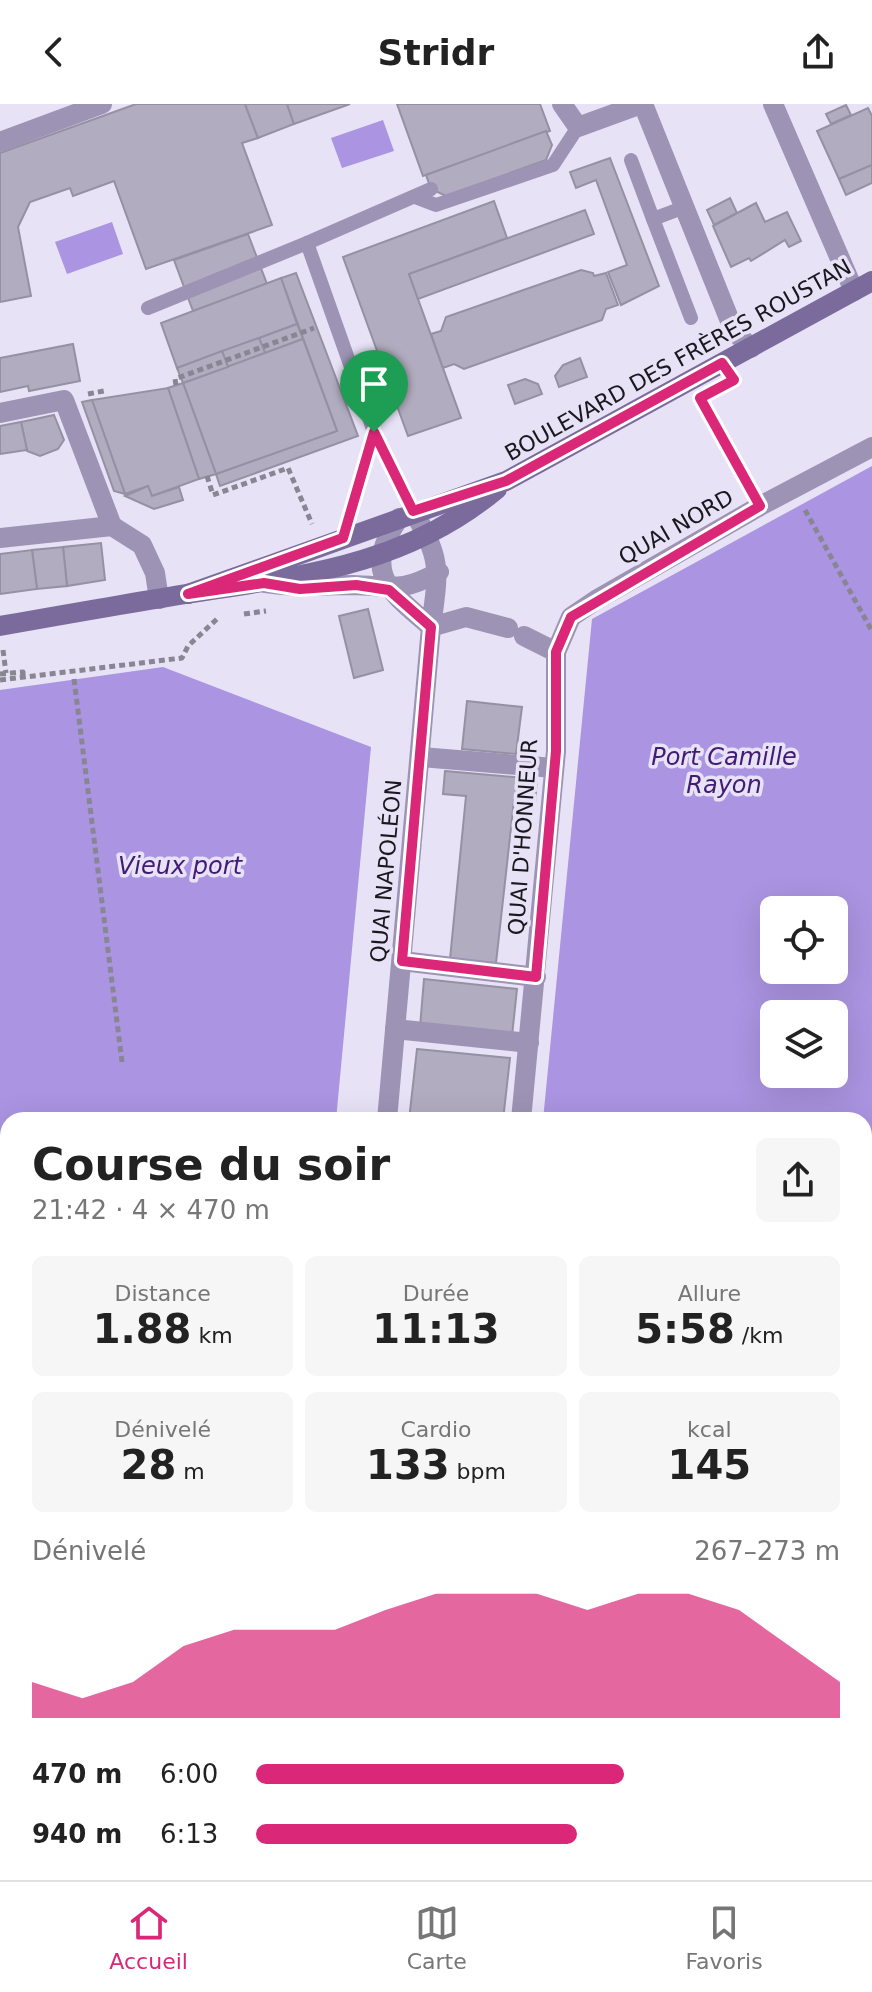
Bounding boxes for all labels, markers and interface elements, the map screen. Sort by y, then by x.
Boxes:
icon: back [32,30,76,74]
icon: share [796,30,840,74]
text: Stridr [378,32,494,73]
street label: BOULEVARD DES FRÈRES ROUSTAN [501,254,855,466]
pin [340,350,408,432]
icon: arrive [352,362,396,406]
street label: QUAI NORD [614,484,738,570]
street label: QUAI D'HONNEUR [504,738,542,936]
water label: Port Camille Rayon [651,743,797,799]
street label: QUAI NAPOLÉON [366,778,406,964]
water label: Vieux port [118,852,244,880]
map controls [760,896,848,1088]
button: locate [760,896,848,984]
button: layers [760,1000,848,1088]
button: share [756,1138,840,1222]
text: Course du soir [32,1139,390,1190]
text: 21:42 · 4 × 470 m [32,1195,270,1225]
text: Distance [115,1281,211,1306]
text: Durée [403,1281,469,1306]
text: Allure [678,1281,741,1306]
text: 1.88 [93,1306,191,1352]
text: 11:13 [372,1306,500,1352]
text: 5:58 [635,1306,735,1352]
text: km [191,1323,233,1348]
text: /km [735,1323,783,1348]
text: Dénivelé [114,1417,211,1442]
text: Cardio [400,1417,472,1442]
text: kcal [687,1417,732,1442]
text: 28 [121,1442,176,1488]
text: 133 [366,1442,450,1488]
text: 145 [668,1442,751,1488]
text: m [176,1459,205,1484]
text: bpm [450,1459,506,1484]
text: Dénivelé [32,1536,146,1566]
text: 267–273 m [694,1536,840,1566]
text: 470 m [32,1759,122,1789]
text: 6:00 [160,1759,218,1789]
text: 940 m [32,1819,122,1849]
text: 6:13 [160,1819,218,1849]
tab: Accueil [109,1901,188,1974]
tab: Carte [407,1901,467,1974]
tab: Favoris [685,1901,763,1974]

